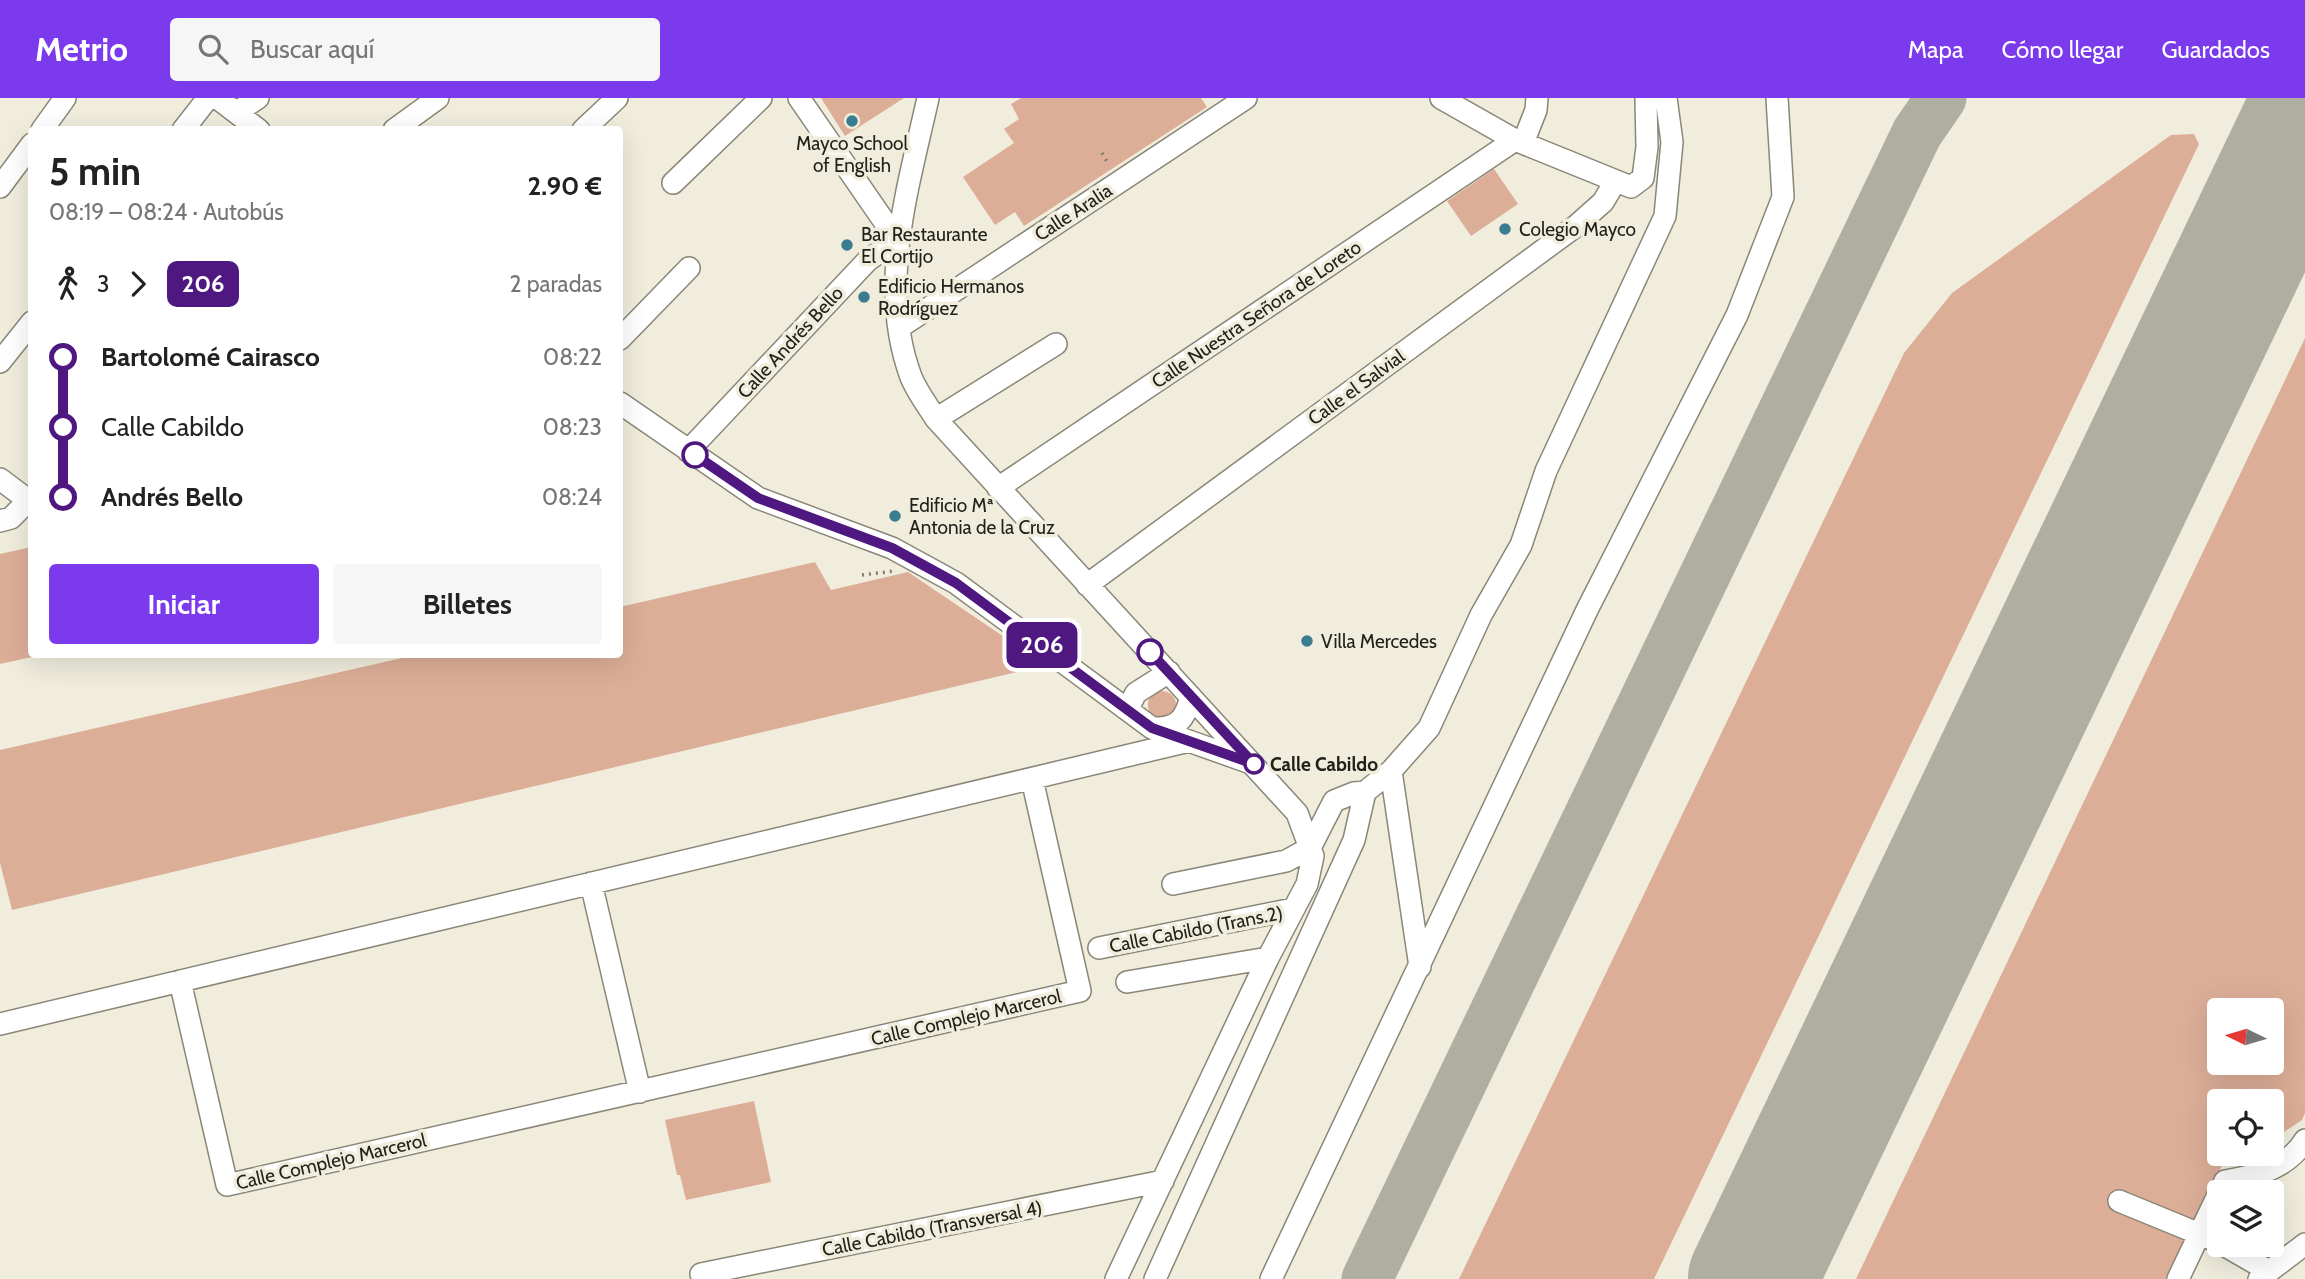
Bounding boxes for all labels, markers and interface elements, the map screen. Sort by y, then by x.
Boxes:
search box [170,18,660,81]
text: Metrio [35,29,128,69]
icon: search [194,30,232,68]
text: Buscar aquí [250,33,374,65]
text: Mapa [1908,35,1964,64]
text: Cómo llegar [2002,35,2123,64]
text: Guardados [2161,35,2270,64]
marker: Mayco School of English [844,113,860,129]
place label: Mayco School of English [796,132,909,177]
text: 5 min [49,148,141,195]
text: 2.90 € [527,170,602,202]
street label: Calle Aralia [1030,179,1116,246]
text: 08:19 – 08:24 · Autobús [49,198,284,226]
place label: Colegio Mayco [1519,218,1636,241]
marker: Colegio Mayco [1497,221,1513,237]
place label: Bar Restaurante El Cortijo [861,223,988,268]
street label: Calle Nuestra Señora de Loreto [1147,236,1365,393]
marker: Bar Restaurante El Cortijo [839,237,855,253]
icon: walk [49,265,87,303]
icon: forward [119,265,157,303]
text: 206 [181,269,225,298]
text: 3 [97,270,109,298]
text: 2 paradas [509,270,602,298]
place label: Edificio Hermanos Rodríguez [878,275,1024,320]
street label: Calle Andrés Bello [733,282,848,403]
marker: Edificio Hermanos Rodríguez [856,289,872,305]
text: Bartolomé Cairasco [101,341,320,373]
text: 08:22 [543,343,602,371]
street label: Calle el Salvial [1304,344,1409,430]
text: Calle Cabildo [101,411,244,443]
text: 08:23 [543,413,602,441]
unlabelled marker [682,442,708,468]
text: Andrés Bello [101,481,243,513]
text: 08:24 [542,483,602,511]
place label: Edificio Mª Antonia de la Cruz [909,494,1055,539]
marker: Edificio Mª Antonia de la Cruz [887,508,903,524]
button: Iniciar [49,564,319,644]
button: Billetes [333,564,602,644]
line badge: 206 [1002,622,1082,668]
text: 206 [1020,630,1064,659]
place label: Villa Mercedes [1321,630,1437,653]
marker: Villa Mercedes [1299,633,1315,649]
unlabelled marker [1137,639,1163,665]
place label: Calle Cabildo [1270,753,1378,776]
marker: Calle Cabildo [1244,754,1264,774]
street label: Calle Cabildo (Trans.2) [1107,901,1285,958]
street label: Calle Complejo Marcerol [869,984,1064,1051]
north arrow [2207,998,2284,1074]
map controls [2207,998,2284,1257]
button: locate [2207,1089,2284,1166]
street label: Calle Complejo Marcerol [234,1128,429,1195]
button: layers [2207,1180,2284,1257]
street label: Calle Cabildo (Transversal 4) [820,1196,1044,1261]

